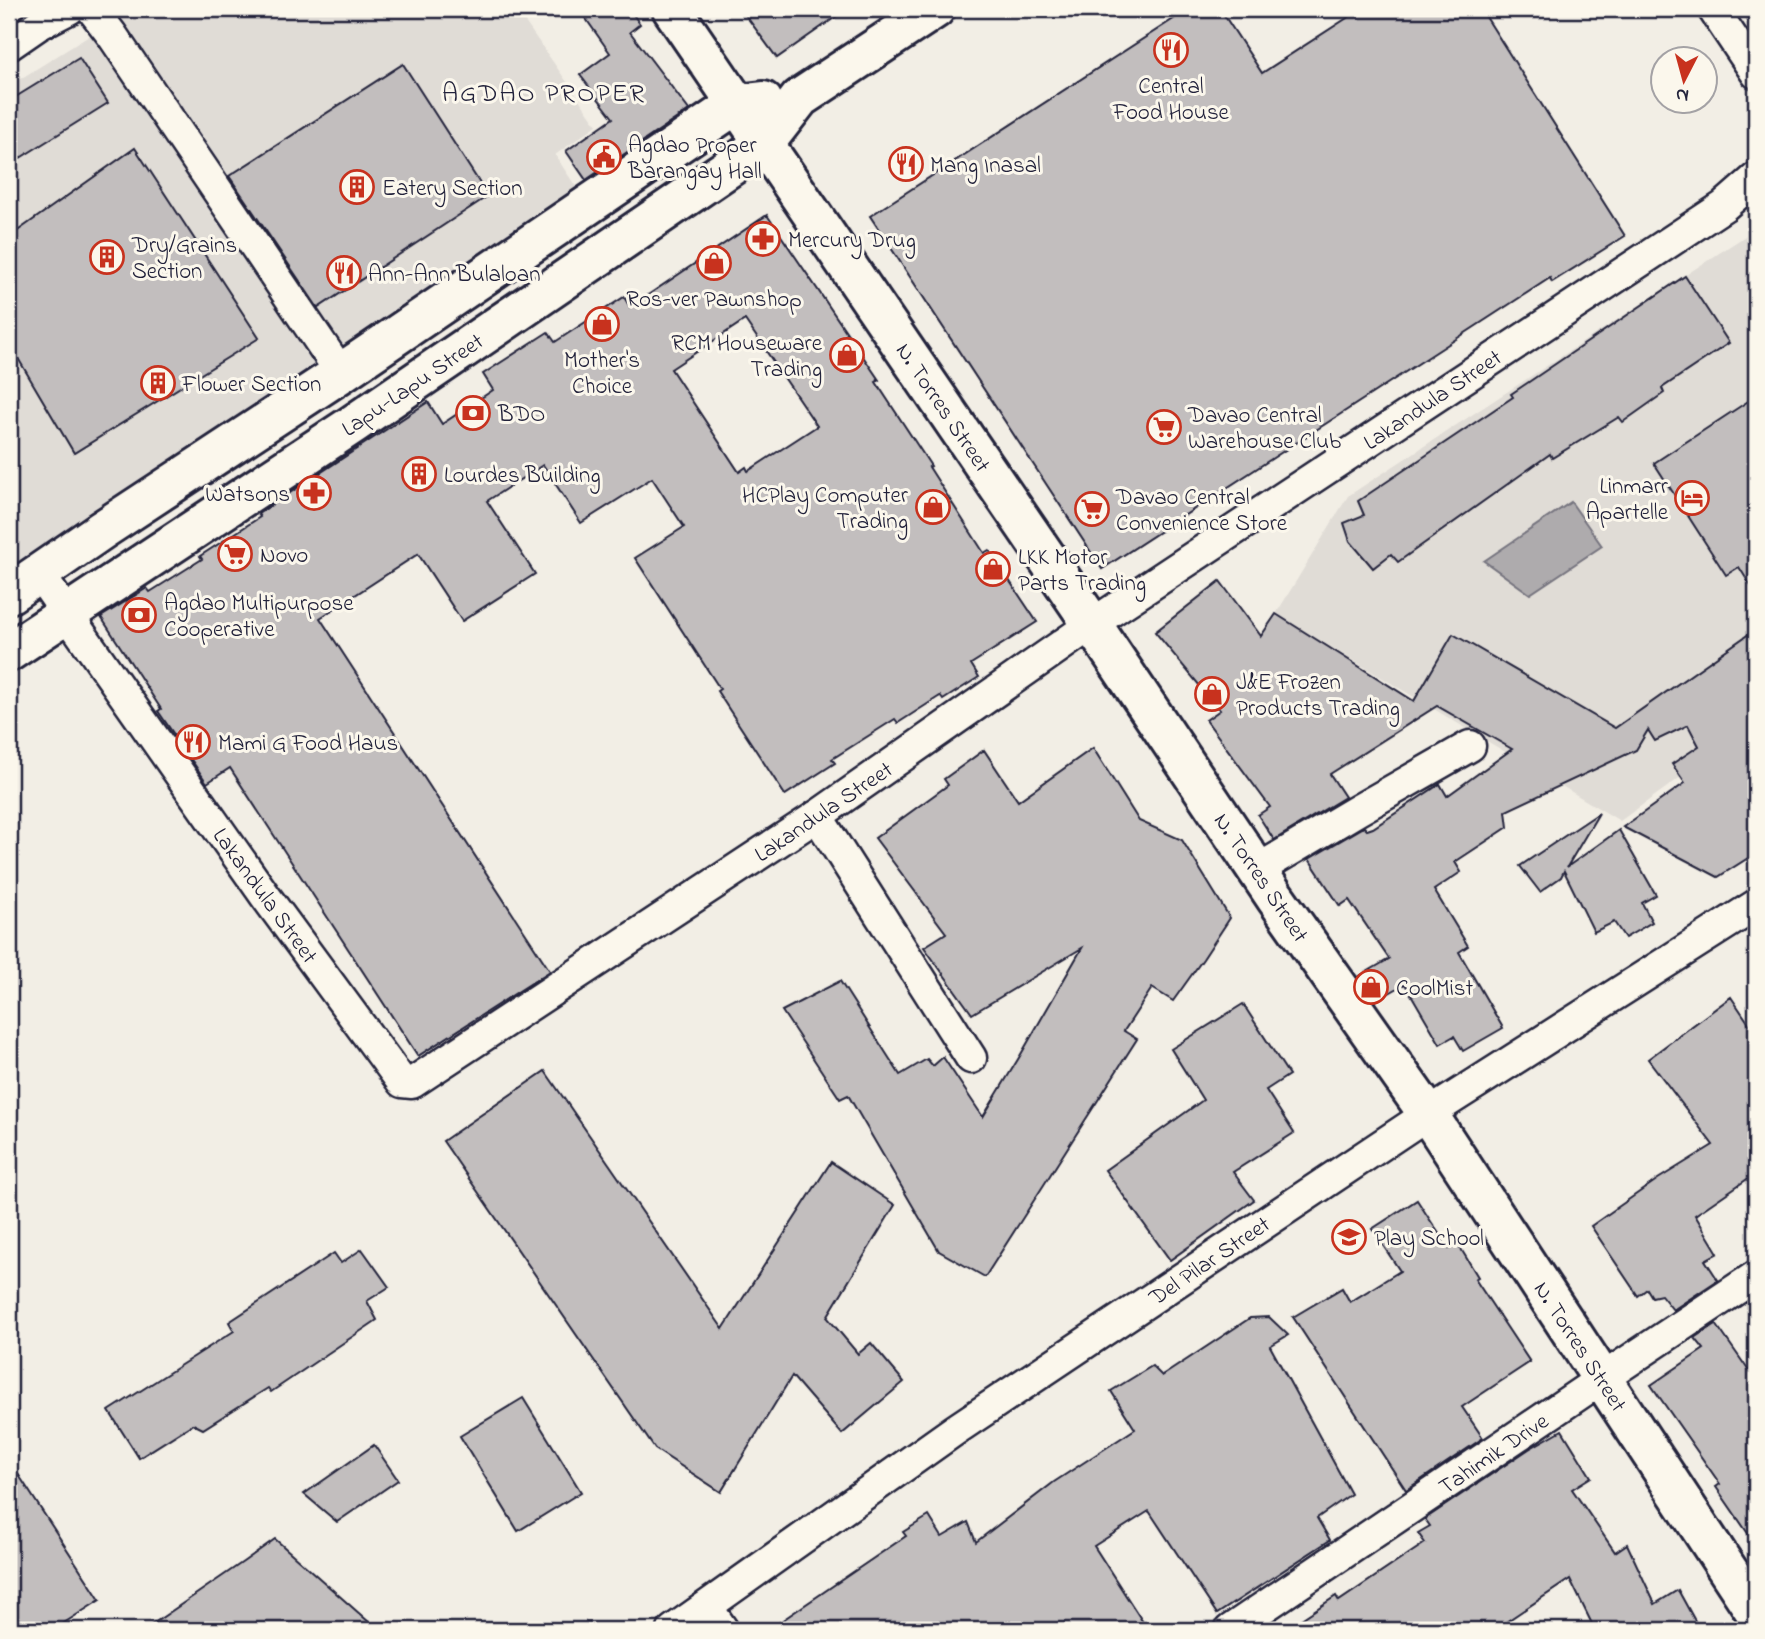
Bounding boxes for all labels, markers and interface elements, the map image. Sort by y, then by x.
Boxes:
restaurant icon: Central Food House [1152,31,1190,69]
north arrow [1650,46,1720,116]
place label: Central Food House [1112,71,1230,130]
district label: AGDAO PROPER [442,76,646,114]
text: N [1675,80,1690,109]
place label: Agdao Proper Barangay Hall [627,130,762,191]
public building icon: Agdao Proper Barangay Hall [585,138,623,176]
restaurant icon: Mang Inasal [887,145,925,183]
place label: Mang Inasal [930,150,1041,184]
building icon: Eatery Section [338,168,376,206]
place label: Eatery Section [382,173,523,208]
pharmacy icon: Mercury Drug [744,220,782,258]
place label: Mercury Drug [788,225,916,260]
place label: Dry/Grains Section [131,230,237,289]
building icon: Dry/Grains Section [88,238,126,276]
shop icon: Ros-ver Pawnshop [695,244,733,282]
restaurant icon: Ann-Ann Bulaloan [325,254,363,292]
place label: Ann-Ann Bulaloan [368,259,541,292]
place label: Ros-ver Pawnshop [626,284,802,317]
shop icon: Mother's Choice [583,305,621,343]
street label: Lapu-Lapu Street [336,326,491,446]
place label: RCM Houseware Trading [671,328,823,388]
shop icon: RCM Houseware Trading [828,336,866,374]
street label: N. Torres Street [886,337,998,480]
street label: Lakandula Street [1358,342,1509,460]
place label: Mother's Choice [564,345,640,404]
building icon: Flower Section [139,364,177,402]
place label: Flower Section [181,369,321,402]
bank icon: BDO [454,394,492,432]
place label: BDO [497,399,545,432]
place label: Davao Central Warehouse Club [1187,400,1341,459]
supermarket icon: Davao Central Warehouse Club [1145,408,1183,446]
building icon: Lourdes Building [400,455,438,493]
place label: Lourdes Building [444,460,601,494]
place label: Linmarr Apartelle [1586,471,1669,530]
pharmacy icon: Watsons [295,474,333,512]
place label: Watsons [205,479,290,512]
hotel icon: Linmarr Apartelle [1673,479,1711,517]
place label: HCPlay Computer Trading [742,480,909,540]
place label: Davao Central Convenience Store [1115,482,1288,541]
shop icon: HCPlay Computer Trading [914,488,952,526]
supermarket icon: Davao Central Convenience Store [1073,490,1111,528]
supermarket icon: Novo [216,535,254,573]
place label: Novo [260,540,308,573]
place label: LKK Motor Parts Trading [1018,542,1146,602]
shop icon: LKK Motor Parts Trading [974,550,1012,588]
place label: Agdao Multipurpose Cooperative [164,588,354,647]
bank icon: Agdao Multipurpose Cooperative [120,596,158,634]
place label: J&E Frozen Products Trading [1236,667,1400,727]
shop icon: J&E Frozen Products Trading [1193,675,1231,713]
restaurant icon: Mami G Food Haus [174,723,212,761]
place label: Mami G Food Haus [218,728,398,761]
street label: Lakandula Street [749,754,900,872]
street label: N. Torres Street [1204,807,1316,950]
street label: Lakandula Street [203,822,325,971]
shop icon: CoolMist [1352,968,1390,1006]
place label: CoolMist [1396,973,1474,1006]
street label: Del Pilar Street [1142,1209,1278,1315]
school or university icon: Play School [1330,1218,1368,1256]
place label: Play School [1374,1223,1484,1258]
street label: N. Torres Street [1524,1275,1634,1420]
street label: Tahimik Drive [1433,1406,1557,1504]

